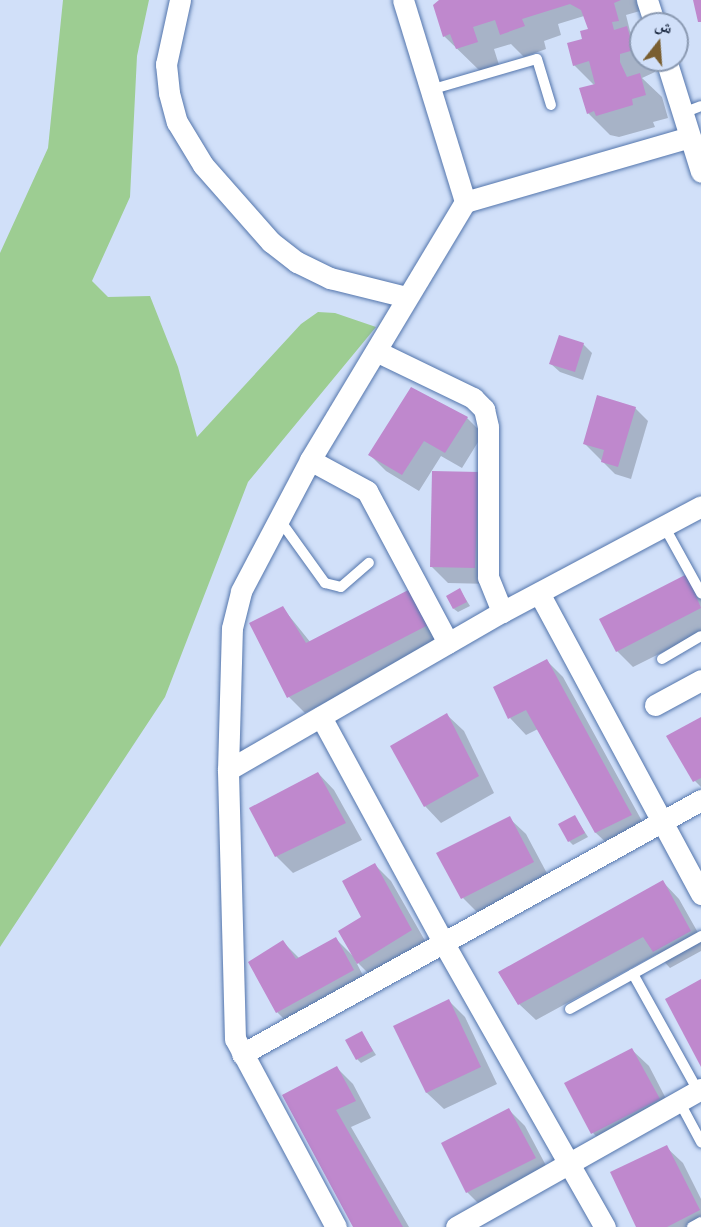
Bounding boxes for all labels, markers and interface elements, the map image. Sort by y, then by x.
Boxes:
north arrow [629,12,689,72]
text: ش [652,14,675,40]

